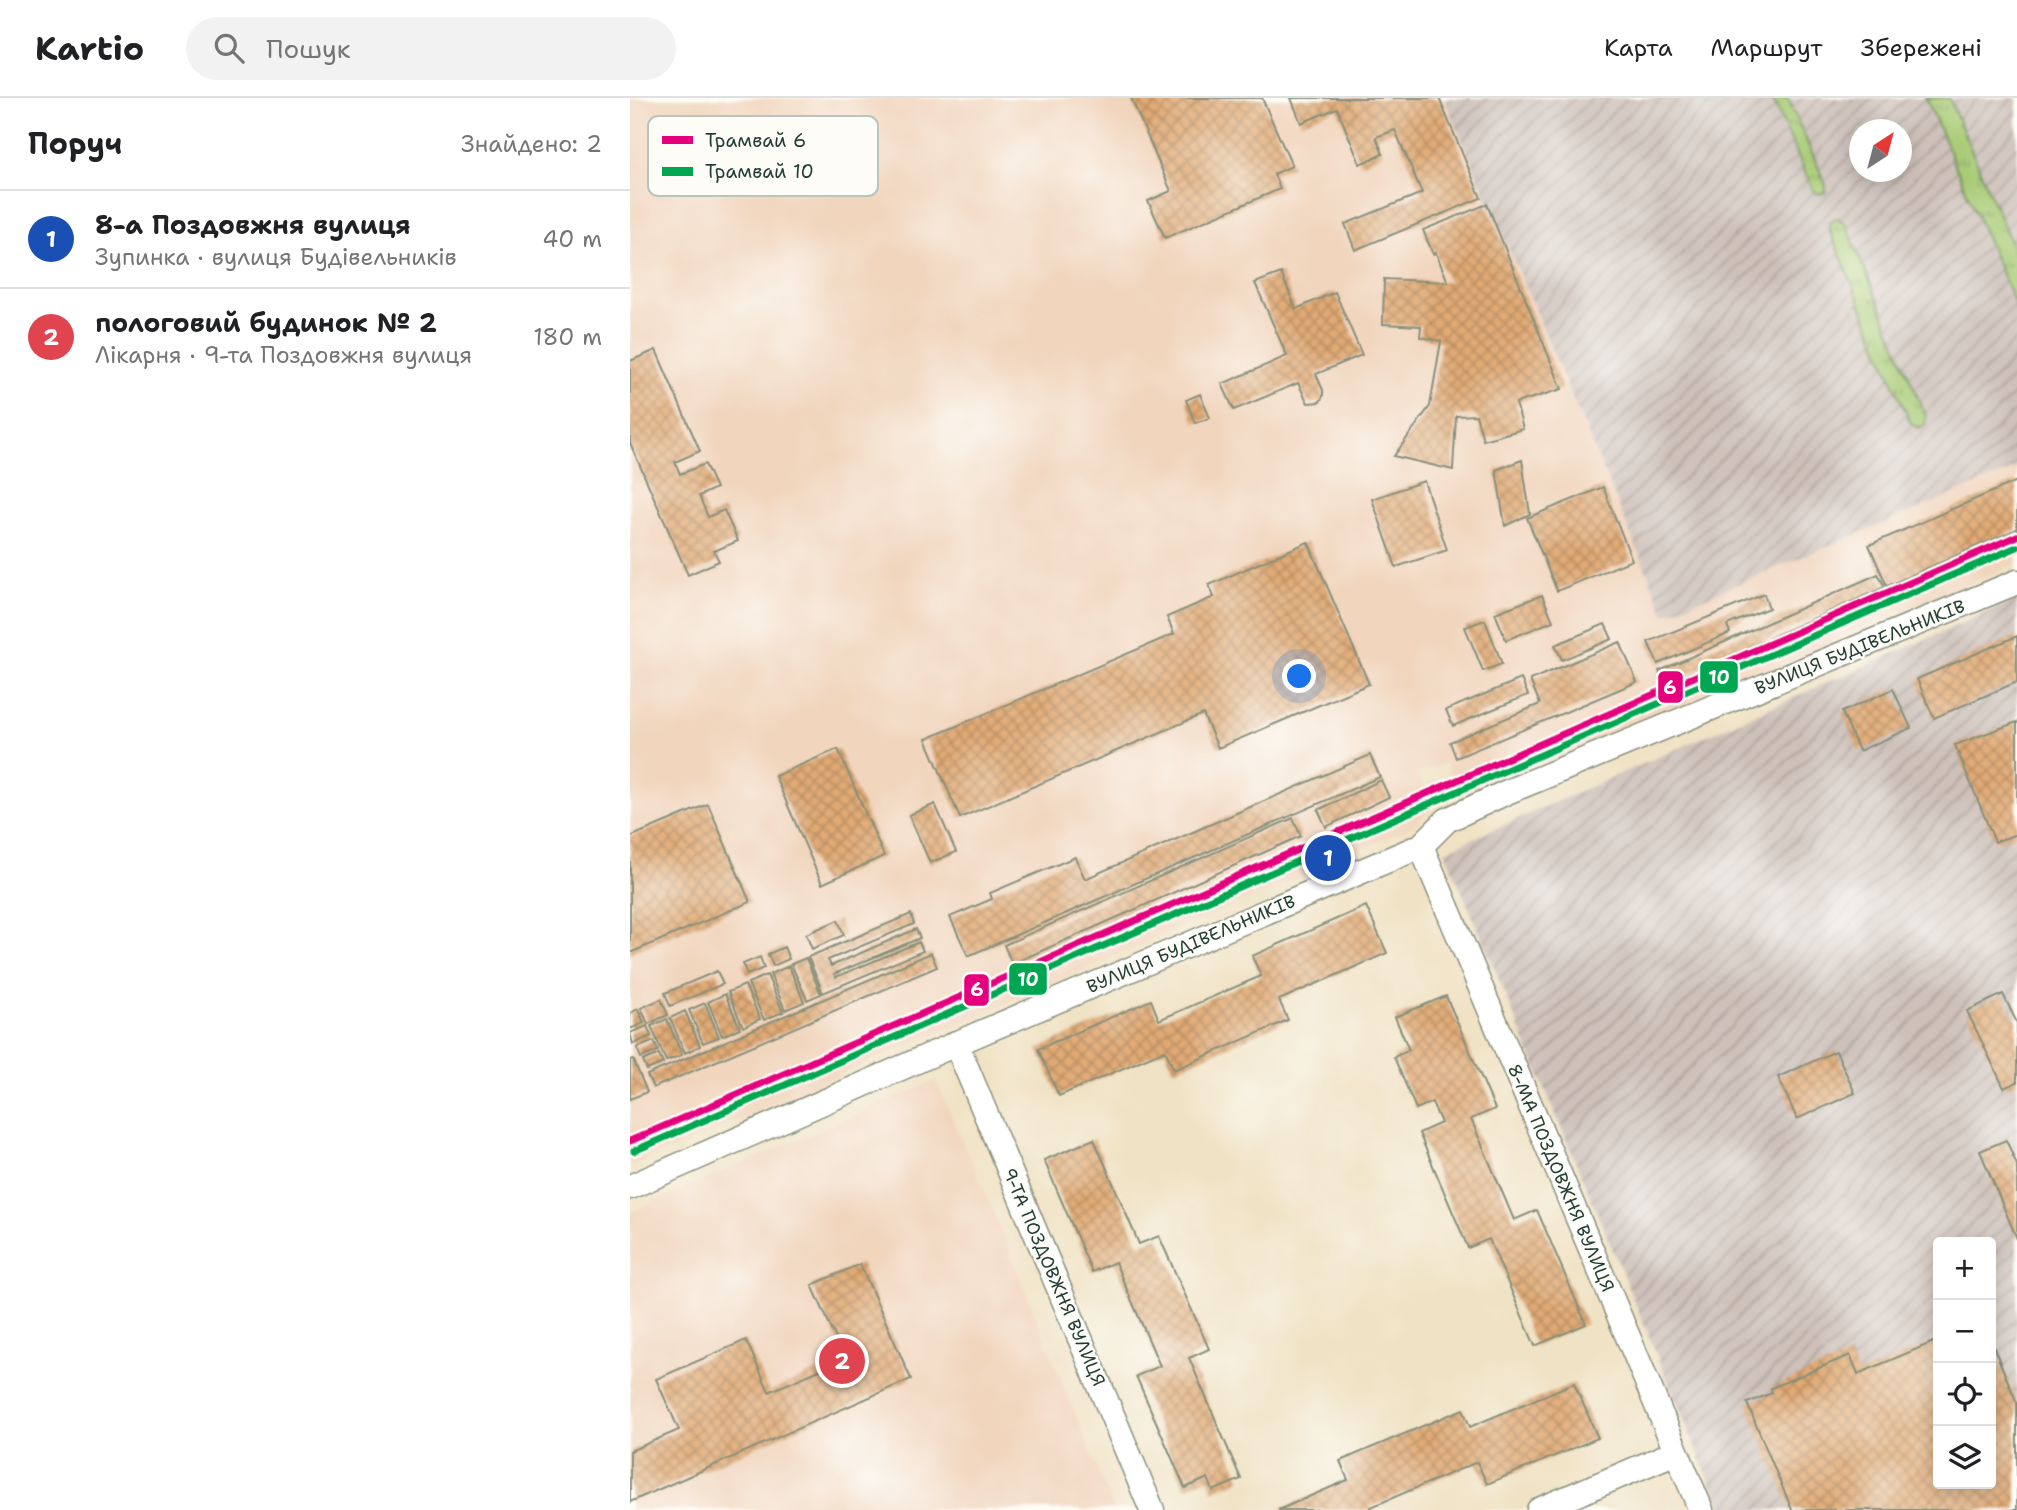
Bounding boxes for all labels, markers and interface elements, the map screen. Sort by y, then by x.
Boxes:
search box [186,17,676,80]
text: Kartio [35,26,144,71]
icon: search [210,29,248,67]
text: Пошук [266,31,351,66]
text: Карта [1604,32,1673,64]
text: Маршрут [1711,32,1823,64]
text: Збережені [1861,32,1982,64]
legend [648,116,878,196]
north arrow [1849,119,1912,182]
text: Поруч [28,123,122,164]
text: Трамвай 6 [705,128,806,153]
text: Знайдено: 2 [461,129,602,159]
text: Трамвай 10 [705,159,814,184]
text: 8-а Поздовжня вулиця [95,207,411,242]
text: 1 [46,224,56,254]
text: 40 m [542,224,602,254]
text: Зупинка · вулиця Будівельників [95,242,457,272]
text: пологовий будинок № 2 [95,305,437,340]
text: 2 [43,322,59,352]
text: 180 m [533,322,602,352]
text: Лікарня · 9-та Поздовжня вулиця [95,340,472,370]
street label: ВУЛИЦЯ БУДІВЕЛЬНИКІВ [1751,594,1969,700]
your location [1282,659,1316,693]
line badge: 10 [1699,660,1739,694]
text: 10 [1708,665,1730,690]
line badge: 6 [1657,670,1684,704]
text: 6 [1663,675,1677,700]
pin: 1 [1305,832,1351,884]
street label: ВУЛИЦЯ БУДІВЕЛЬНИКІВ [1083,889,1299,999]
line badge: 10 [1008,962,1048,996]
text: 10 [1017,967,1039,992]
line badge: 6 [963,973,990,1007]
text: 6 [970,977,984,1002]
street label: 8-МА ПОЗДОВЖНЯ ВУЛИЦЯ [1502,1061,1620,1295]
street label: 9-ТА ПОЗДОВЖНЯ ВУЛИЦЯ [997,1164,1111,1390]
map controls [1933,1237,1996,1489]
button: + [1933,1237,1996,1300]
button: − [1933,1300,1996,1363]
pin: 2 [819,1335,865,1387]
button: locate [1933,1363,1996,1426]
button: layers [1933,1426,1996,1489]

